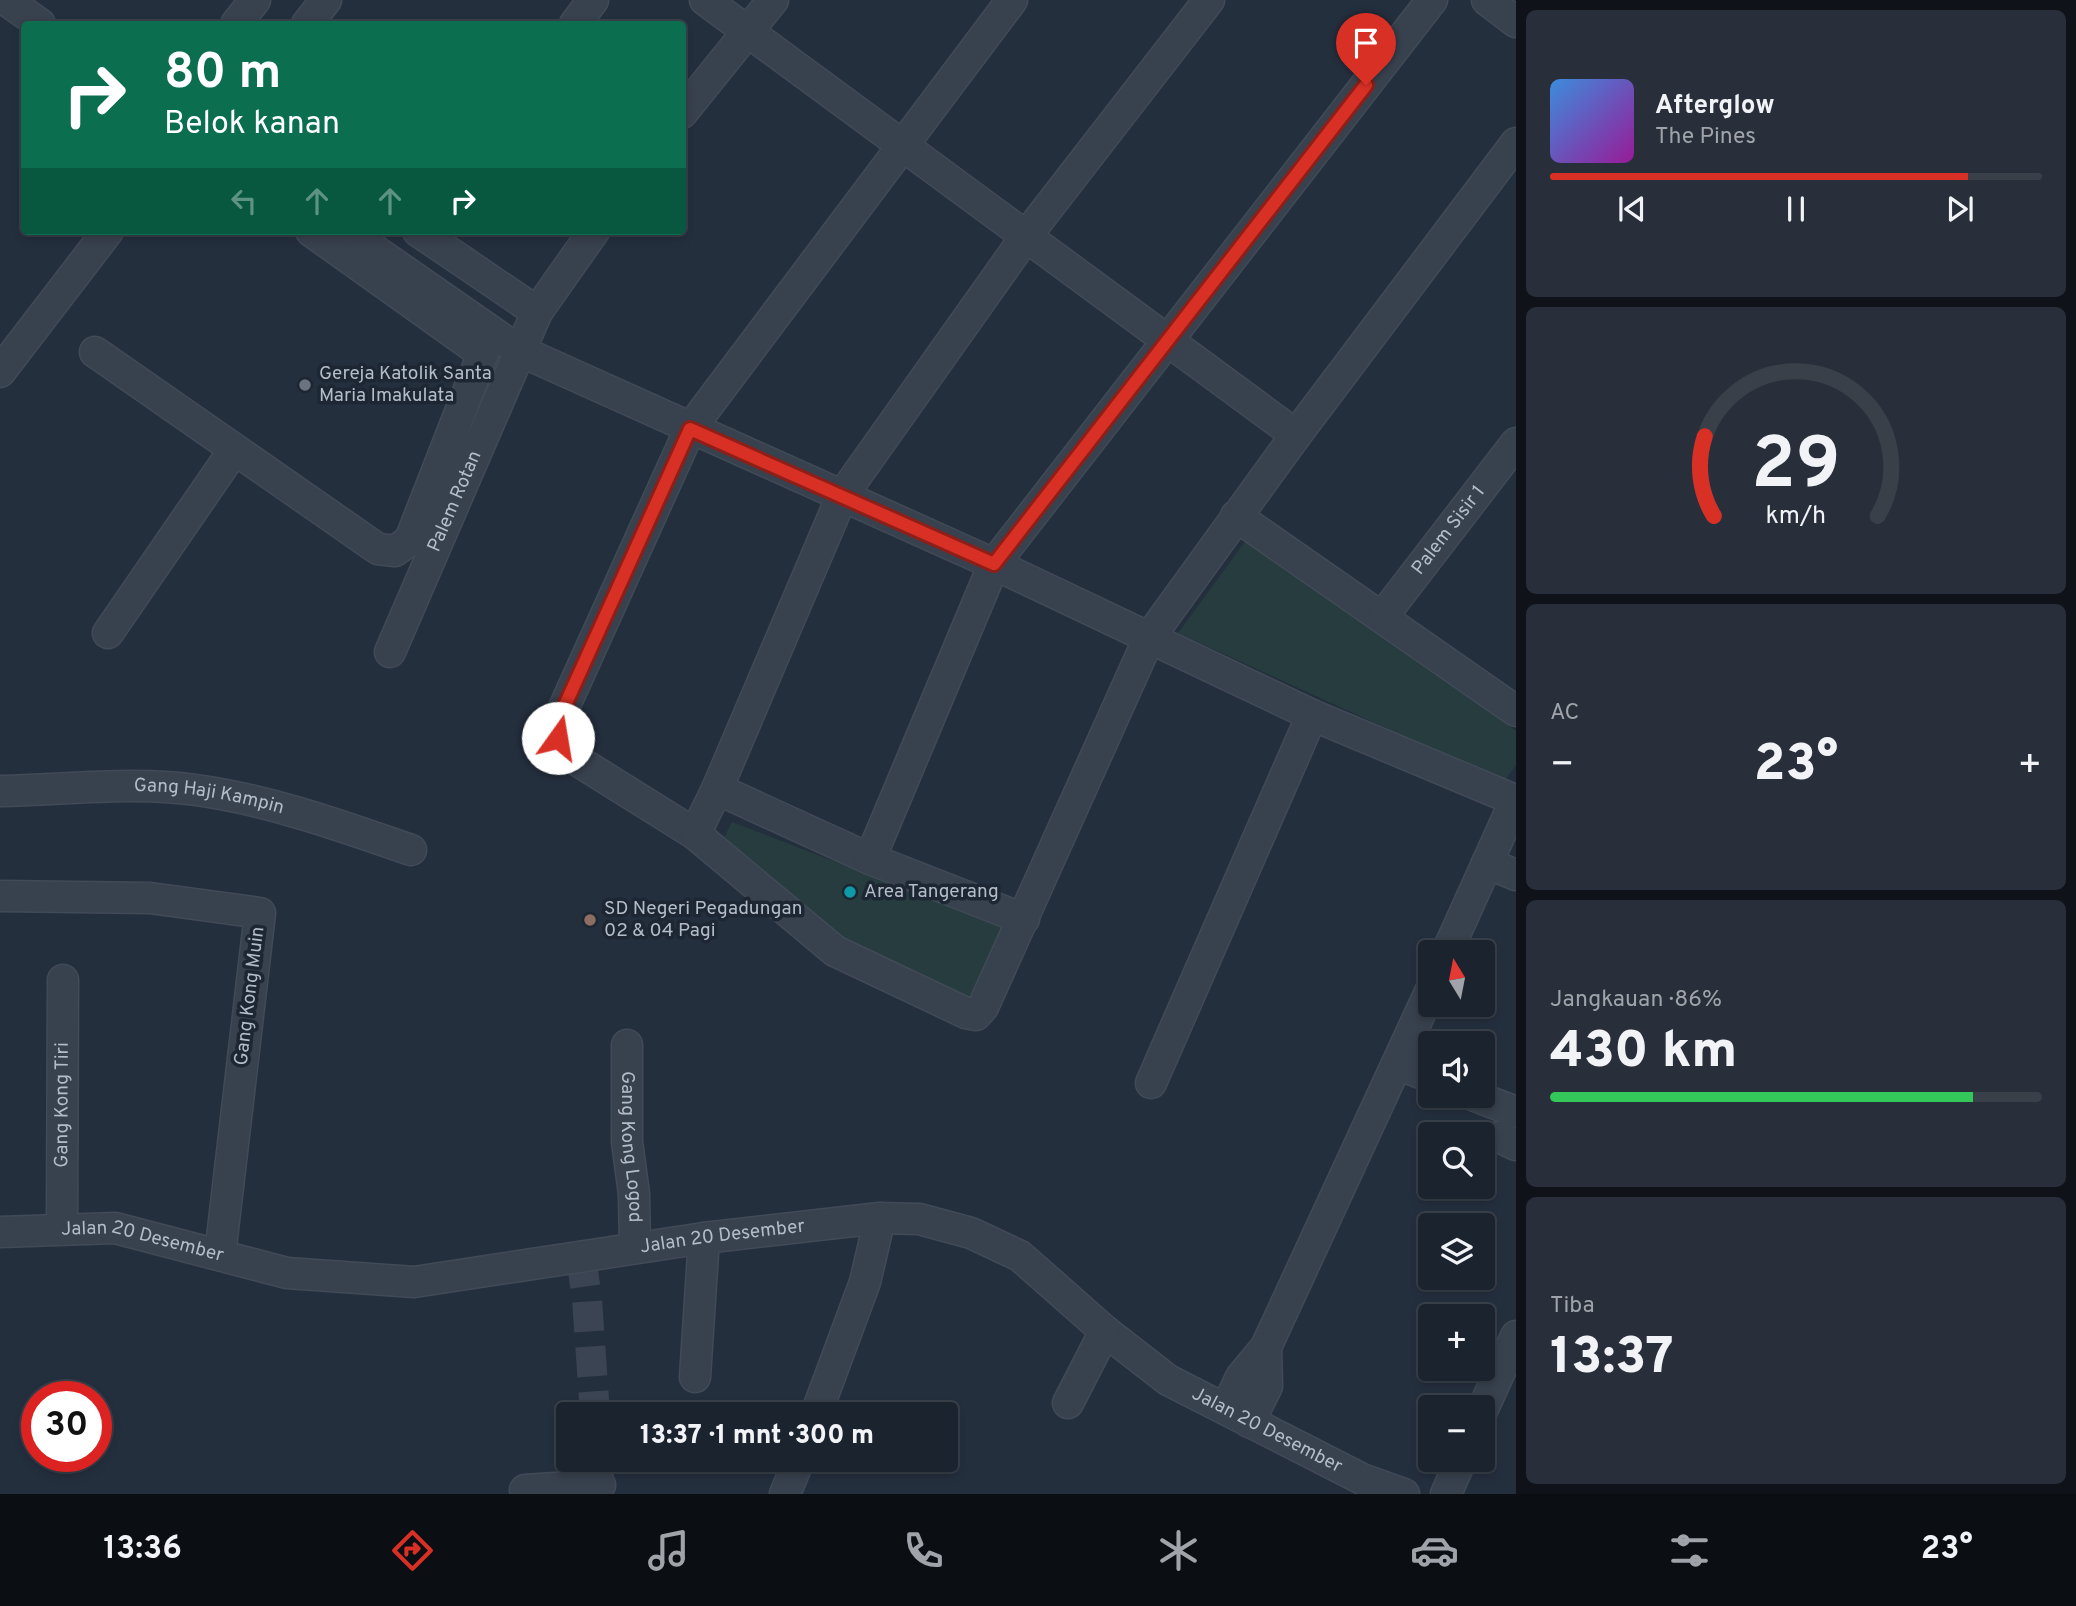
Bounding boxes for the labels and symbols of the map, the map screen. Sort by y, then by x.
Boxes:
pin [1336,13,1396,85]
place label: Gereja Katolik Santa Maria Imakulata [319,362,492,408]
marker: Gereja Katolik Santa Maria Imakulata [297,377,313,393]
street label: Palem Rotan [423,447,488,556]
street label: Palem Sisir 1 [1407,481,1491,580]
position arrow [521,701,595,775]
street label: Gang Haji Kampin [134,774,287,820]
place label: Area Tangerang [864,880,999,904]
marker: Area Tangerang [842,884,858,900]
place label: SD Negeri Pegadungan 02 & 04 Pagi [604,897,802,943]
marker: SD Negeri Pegadungan 02 & 04 Pagi [582,912,598,928]
street label: Gang Kong Muin [230,925,270,1067]
north arrow [1418,940,1494,1017]
street label: Gang Kong Tiri [50,1042,75,1168]
street label: Gang Kong Logod [615,1071,647,1223]
street label: Jalan 20 Desember [638,1215,807,1260]
street label: Jalan 20 Desember [61,1216,227,1268]
speed limit sign: 30 [21,1381,112,1472]
street label: Jalan 20 Desember [1188,1382,1347,1479]

